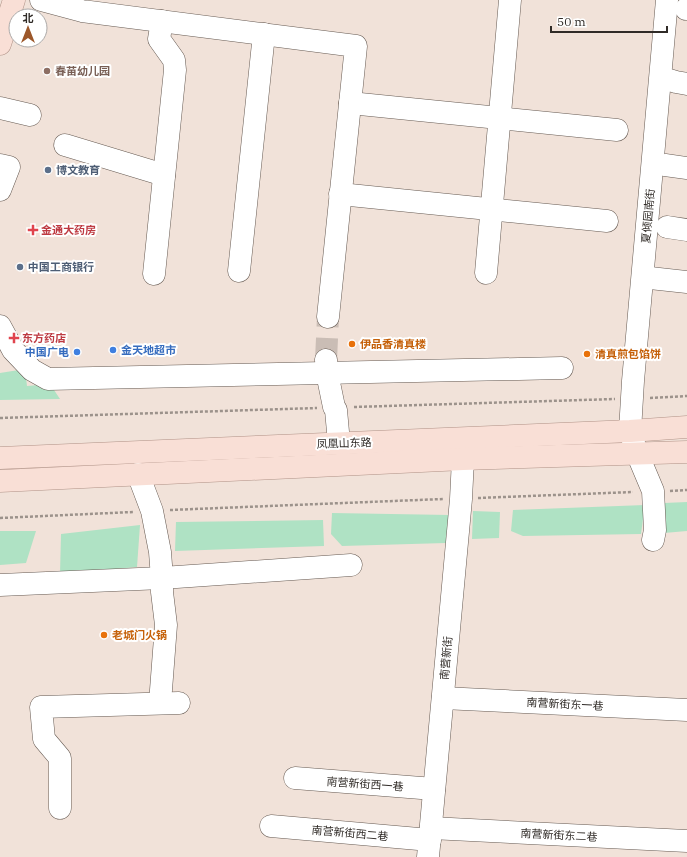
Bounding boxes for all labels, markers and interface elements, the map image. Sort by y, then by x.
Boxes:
north arrow [8,8,48,48]
scale bar [551,8,667,34]
text: 北 [23,11,34,25]
text: 50 m [557,14,586,29]
place label: 春苗幼儿园 [55,64,110,78]
marker: 春苗幼儿园 [42,66,52,76]
place label: 博文教育 [56,163,100,177]
marker: 博文教育 [43,165,53,175]
street label: 夏倾园南街 [639,188,657,244]
place label: 金通大药房 [41,223,96,237]
marker: 金通大药房 [28,225,38,235]
place label: 中国工商银行 [28,260,94,274]
marker: 中国工商银行 [15,262,25,272]
place label: 东方药店 [22,331,66,345]
marker: 东方药店 [9,333,19,343]
place label: 伊品香清真楼 [360,337,426,351]
marker: 伊品香清真楼 [347,339,357,349]
place label: 金天地超市 [121,343,176,357]
place label: 中国广电 [25,345,69,359]
marker: 金天地超市 [108,345,118,355]
marker: 中国广电 [72,347,82,357]
place label: 清真煎包馅饼 [595,347,661,361]
marker: 清真煎包馅饼 [582,349,592,359]
street label: 凤凰山东路 [316,435,372,451]
place label: 老城门火锅 [112,628,167,642]
marker: 老城门火锅 [99,630,109,640]
street label: 南营新街 [437,635,455,681]
street label: 南营新街东一巷 [526,695,604,713]
street label: 南营新街西一巷 [326,774,404,794]
street label: 南营新街西二巷 [311,823,389,843]
street label: 南营新街东二巷 [520,826,598,844]

